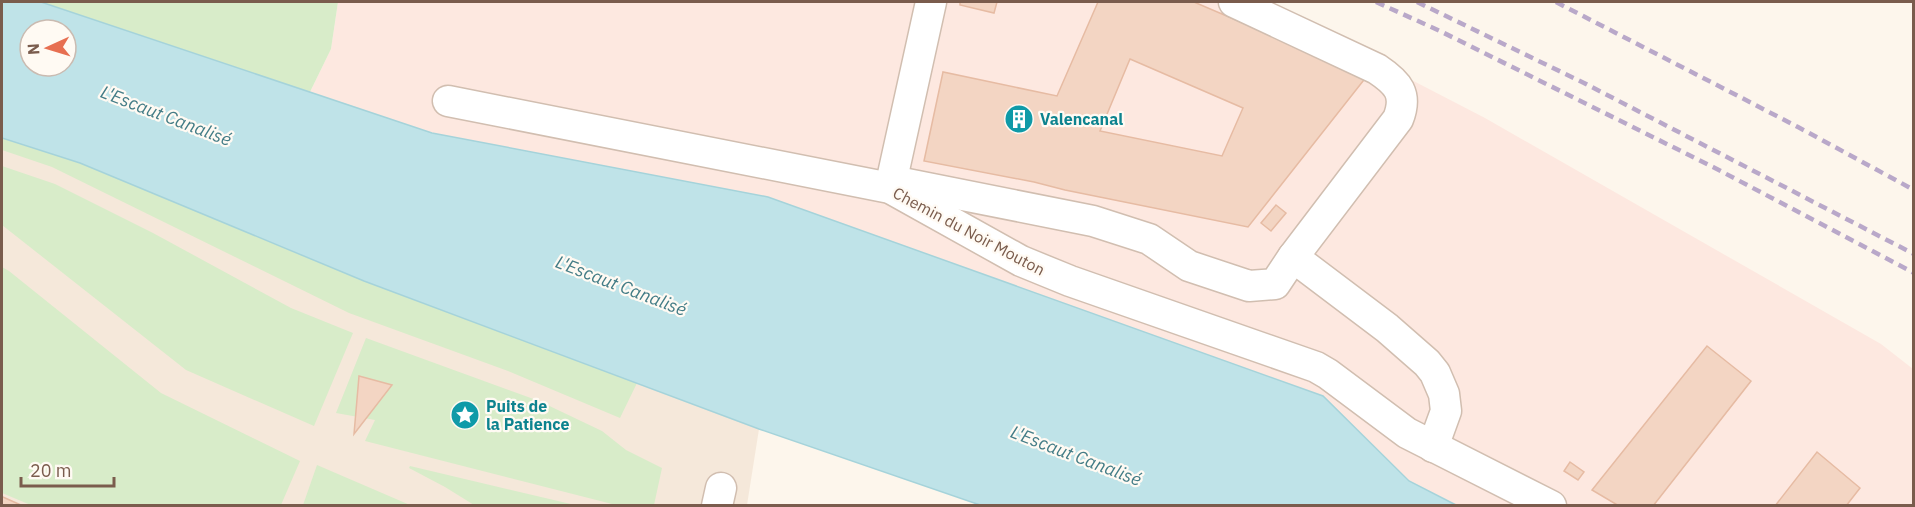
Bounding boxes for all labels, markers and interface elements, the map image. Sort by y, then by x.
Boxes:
north arrow [18,18,78,78]
text: N [23,43,43,56]
water label: L'Escaut Canalisé [98,80,235,151]
building icon: Valencanal [1003,103,1035,135]
place label: Valencanal [1040,109,1123,129]
street label: Chemin du Noir Mouton [890,182,1048,280]
water label: L'Escaut Canalisé [553,250,690,321]
place label: Puits de la Patience [486,396,569,434]
place icon: Puits de la Patience [449,399,481,431]
water label: L'Escaut Canalisé [1008,420,1145,491]
scale bar [21,450,114,488]
text: 20 m [30,459,72,482]

